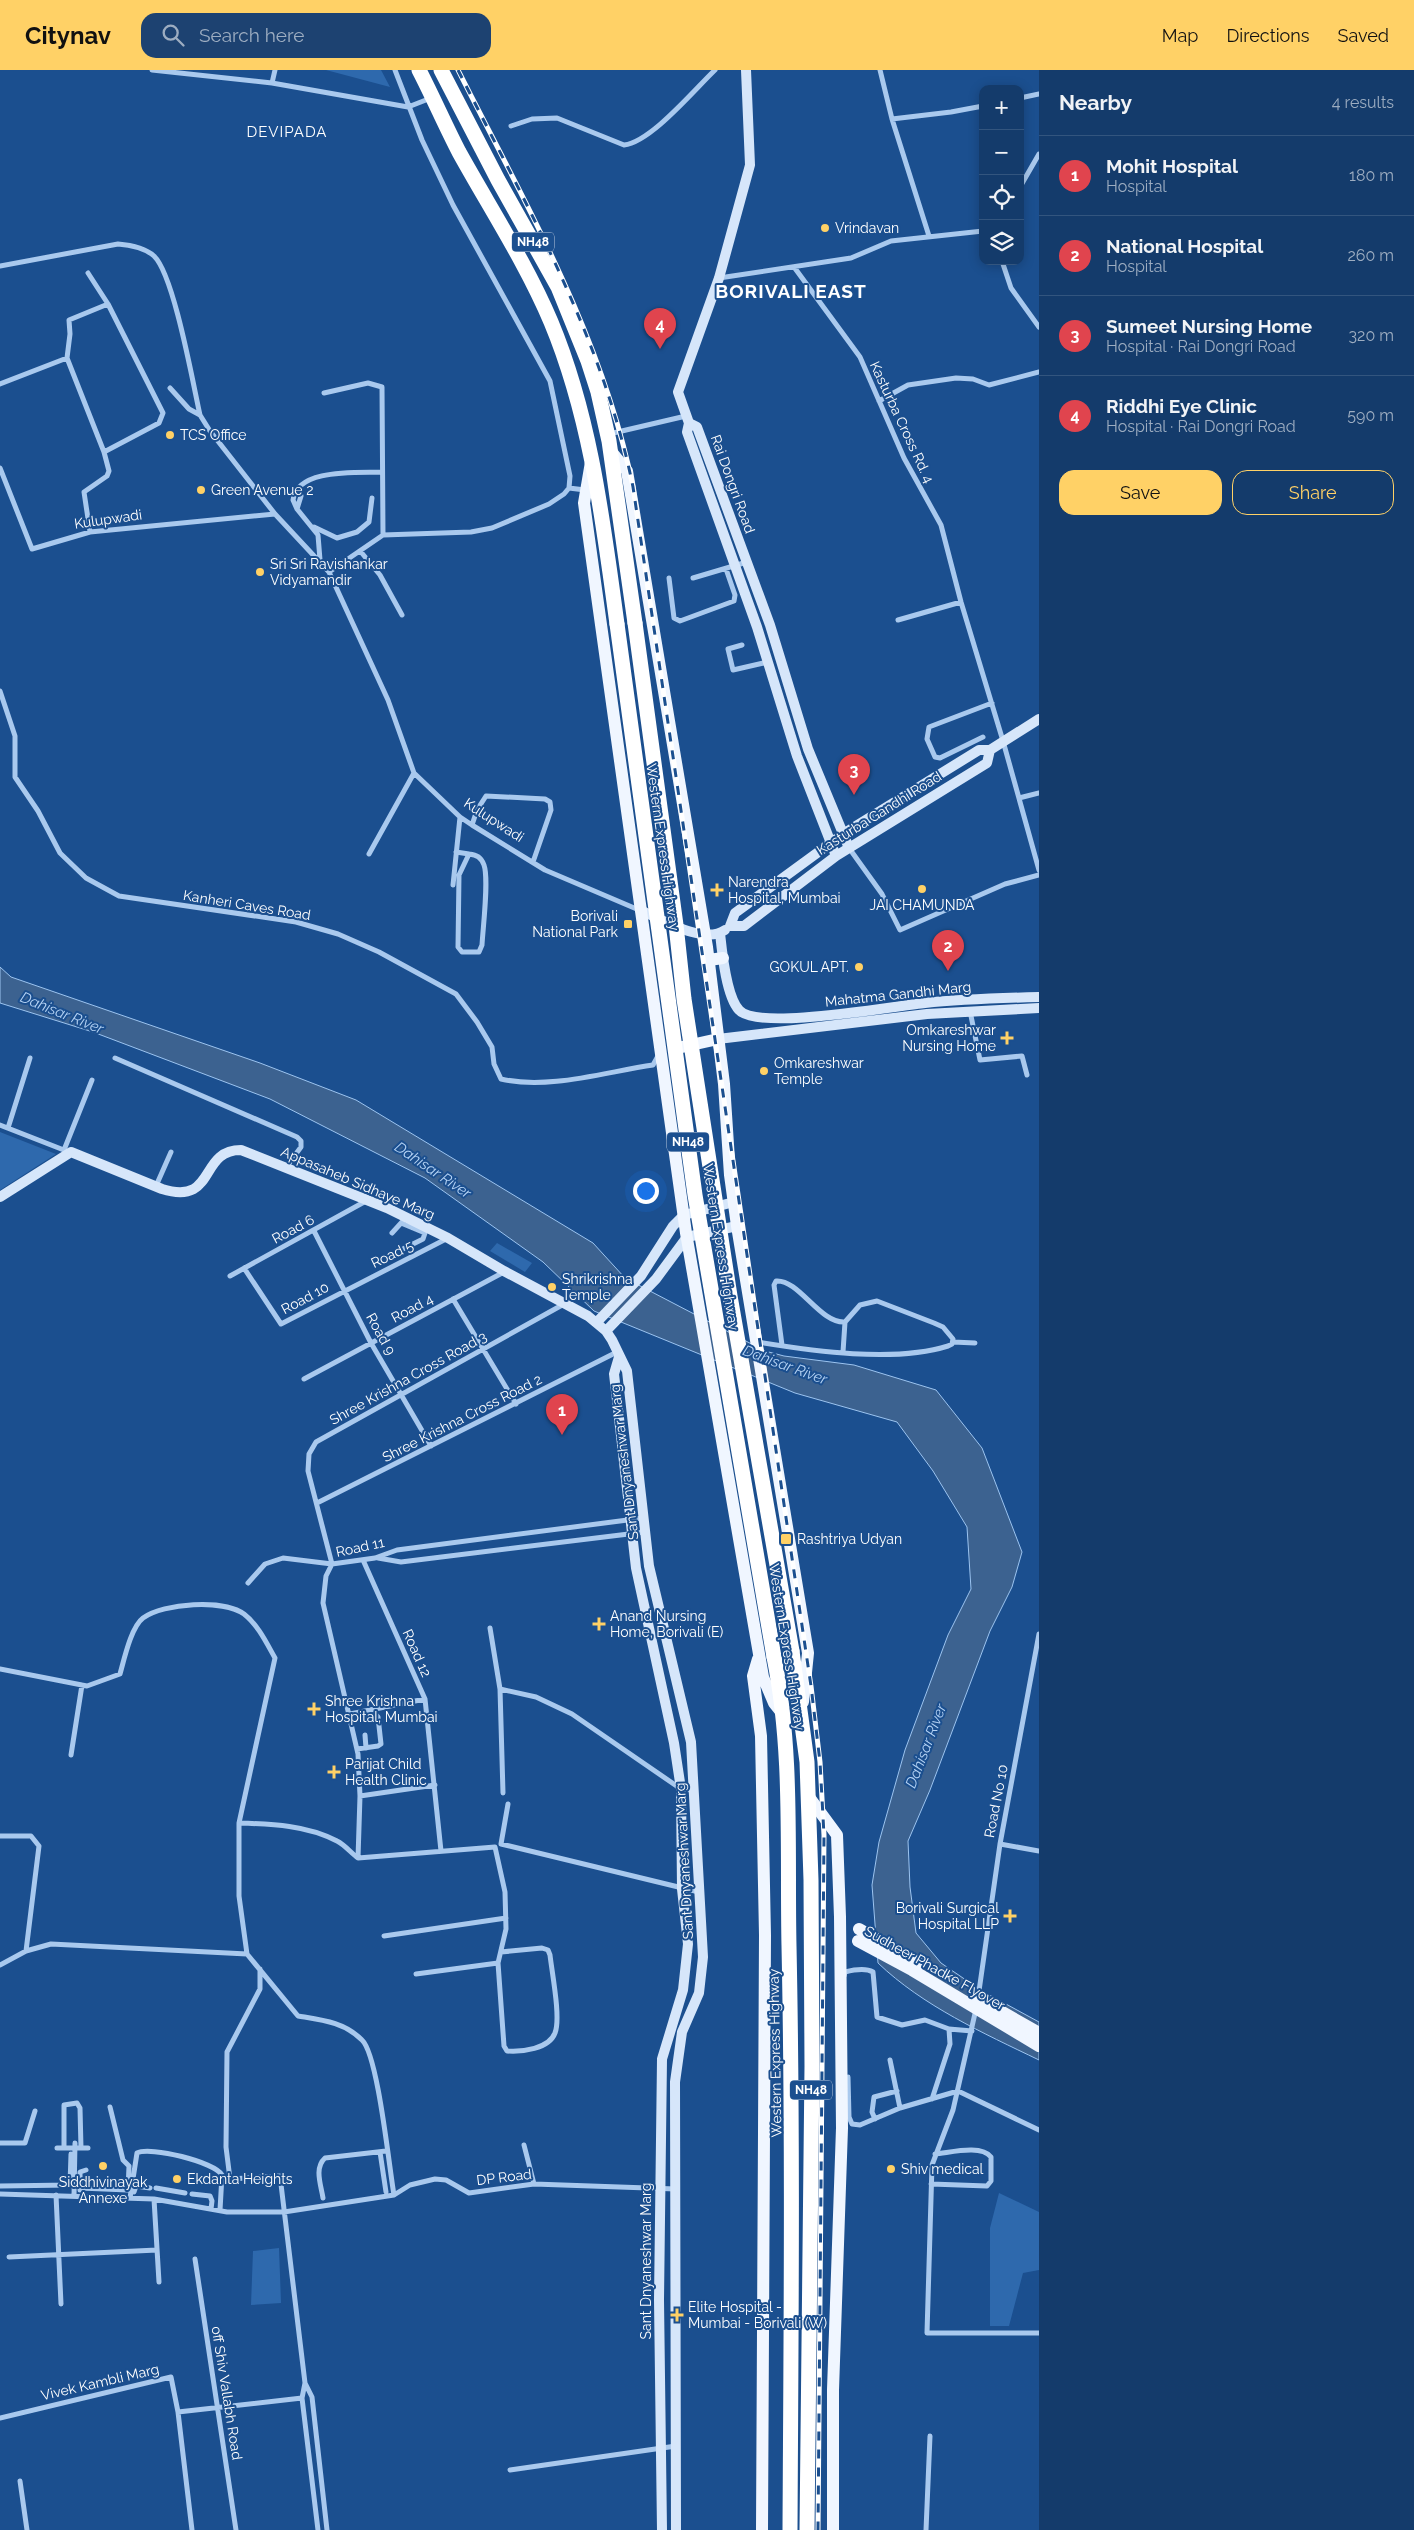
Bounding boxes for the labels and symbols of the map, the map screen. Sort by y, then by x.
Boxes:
district label: DEVIPADA [247,123,328,141]
place label: Vrindavan [835,220,899,236]
marker: Vrindavan [819,222,831,234]
road number: NH48 [512,232,554,252]
district label: BORIVALI EAST [715,280,867,302]
pin: 4 [644,308,676,349]
street label: Kasturba Cross Rd. 4 [867,359,937,486]
place label: TCS Office [180,427,247,443]
marker: TCS Office [164,429,176,441]
street label: Rai Dongri Road [708,433,758,535]
place label: Green Avenue 2 [211,482,313,498]
marker: Green Avenue 2 [195,484,207,496]
street label: Kulupwadi [73,506,143,532]
place label: Sri Sri Ravishankar Vidyamandir [270,556,388,588]
marker: Sri Sri Ravishankar Vidyamandir [254,566,266,578]
pin: 3 [838,754,870,795]
street label: Western Express Highway [643,762,683,932]
street label: Kasturba Gandhi Road [814,768,944,858]
street label: Kulupwadi [461,795,527,845]
place label: Narendra Hospital, Mumbai [728,874,841,906]
marker: Narendra Hospital, Mumbai [710,883,724,897]
marker: JAI CHAMUNDA [916,883,928,895]
street label: Kanheri Caves Road [182,887,312,923]
place label: JAI CHAMUNDA [869,897,975,913]
place label: Borivali National Park [532,908,619,940]
marker: Borivali National Park [622,918,634,930]
pin: 2 [932,930,964,971]
place label: GOKUL APT. [770,959,849,975]
marker: GOKUL APT. [853,961,865,973]
street label: Mahatma Gandhi Marg [824,978,972,1010]
water label: Dahisar River [18,988,107,1038]
place label: Omkareshwar Nursing Home [902,1022,996,1054]
marker: Omkareshwar Nursing Home [1000,1031,1014,1045]
place label: Omkareshwar Temple [774,1055,864,1087]
marker: Omkareshwar Temple [758,1065,770,1077]
road number: NH48 [667,1132,709,1152]
water label: Dahisar River [391,1138,475,1203]
street label: Appasaheb Sidhaye Marg [279,1143,437,1223]
street label: Western Express Highway [700,1162,742,1332]
your location [633,1178,659,1204]
street label: Road 6 [269,1211,317,1247]
street label: Road 5 [368,1237,416,1271]
place label: Shrikrishna Temple [562,1271,633,1303]
street label: Road 10 [278,1279,332,1317]
marker: Shrikrishna Temple [546,1281,558,1293]
street label: Road 4 [388,1290,436,1326]
street label: Road 9 [363,1310,399,1358]
street label: Shree Krishna Cross Road 3 [327,1328,489,1428]
water label: Dahisar River [740,1341,830,1389]
street label: Shree Krishna Cross Road 2 [380,1371,544,1465]
street label: Sant Dnyaneshwar Marg [607,1383,641,1541]
pin: 1 [546,1394,578,1435]
place label: Rashtriya Udyan [797,1531,902,1547]
marker: Rashtriya Udyan [779,1532,793,1546]
street label: Road 11 [334,1534,386,1560]
street label: Western Express Highway [766,1562,808,1732]
place label: Anand Nursing Home, Borivali (E) [610,1608,724,1640]
marker: Anand Nursing Home, Borivali (E) [592,1617,606,1631]
street label: Road 12 [399,1627,435,1679]
place label: Shree Krishna Hospital, Mumbai [325,1693,438,1725]
water label: Dahisar River [902,1701,951,1790]
marker: Shree Krishna Hospital, Mumbai [307,1702,321,1716]
place label: Parijat Child Health Clinic [345,1756,427,1788]
street label: Road No 10 [981,1763,1011,1839]
marker: Parijat Child Health Clinic [327,1765,341,1779]
street label: Sant Dnyaneshwar Marg [672,1782,696,1940]
place label: Borivali Surgical Hospital LLP [896,1900,999,1932]
marker: Borivali Surgical Hospital LLP [1003,1909,1017,1923]
street label: Sudheer Phadke Flyover [862,1923,1008,2013]
street label: Western Express Highway [766,1968,784,2137]
road number: NH48 [790,2080,832,2100]
marker: Siddhivinayak Annexe [97,2160,109,2172]
place label: Shiv medical [901,2161,984,2177]
marker: Shiv medical [885,2163,897,2175]
street label: DP Road [475,2166,533,2188]
place label: Ekdanta Heights [187,2171,293,2187]
marker: Ekdanta Heights [171,2173,183,2185]
place label: Siddhivinayak Annexe [59,2174,148,2206]
street label: Sant Dnyaneshwar Marg [638,2183,654,2339]
place label: Elite Hospital - Mumbai - Borivali (W) [688,2299,827,2331]
marker: Elite Hospital - Mumbai - Borivali (W) [670,2308,684,2322]
street label: off Shiv Vallabh Road [209,2325,245,2461]
street label: Vivek Kambli Marg [39,2361,161,2403]

